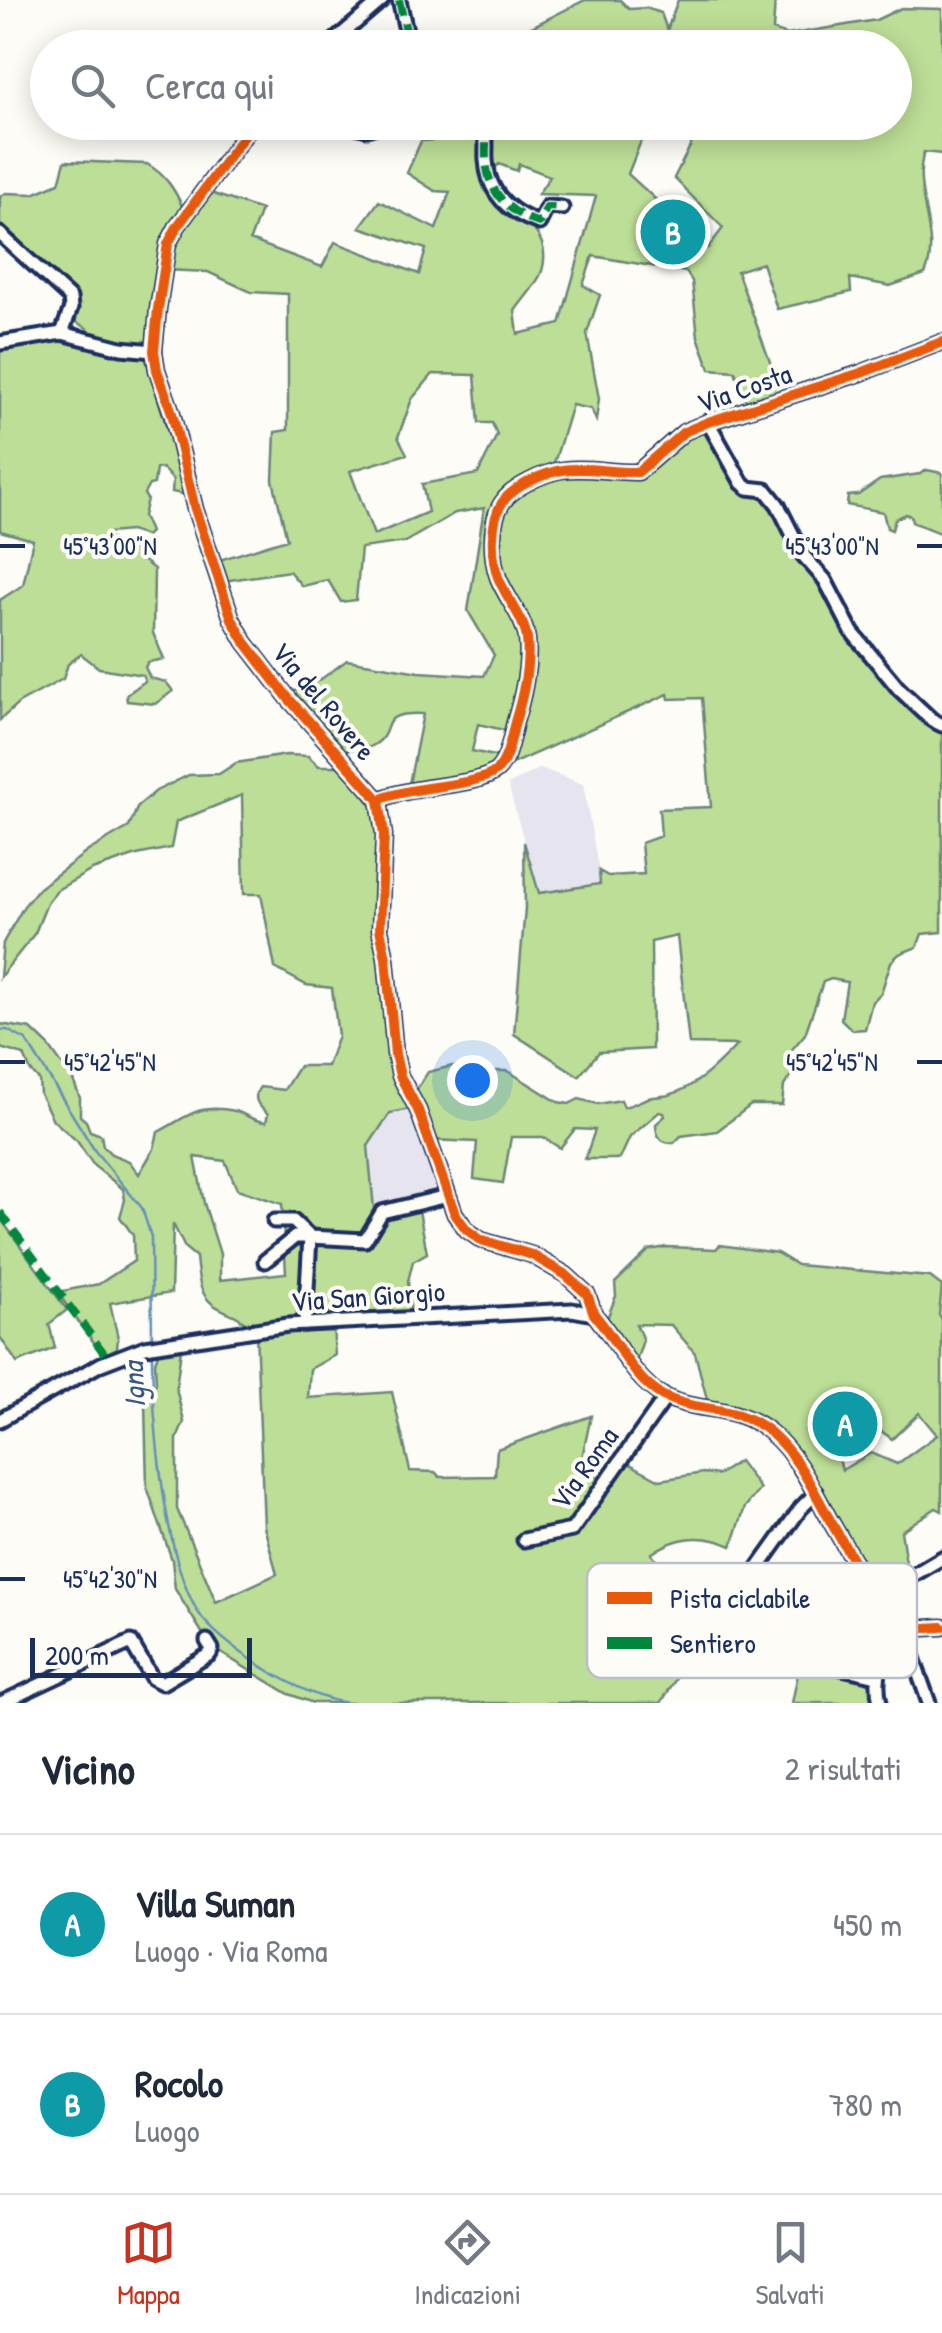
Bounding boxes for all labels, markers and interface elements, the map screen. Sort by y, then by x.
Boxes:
search box [30,30,912,140]
icon: search [65,58,120,113]
text: Cerca qui [145,59,275,111]
pin: B [640,194,706,270]
street label: Via Costa [692,354,796,422]
text: 45°43'00"N [63,529,157,563]
text: 45°43'00"N [785,529,879,563]
street label: Via del Rovere [263,634,385,768]
text: 45°42'45"N [64,1045,156,1079]
text: 45°42'45"N [786,1045,878,1079]
your location [447,1055,498,1106]
street label: Via San Giorgio [290,1272,446,1320]
water label: Igna [112,1358,155,1409]
pin: A [812,1386,878,1462]
street label: Via Roma [541,1419,627,1517]
text: 45°42'30"N [63,1562,157,1596]
legend [587,1563,917,1678]
text: Pista ciclabile [670,1579,810,1617]
text: Sentiero [670,1624,756,1662]
scale bar [30,1633,252,1678]
text: 200 m [45,1636,109,1674]
text: Vicino [40,1740,135,1797]
text: 2 risultati [785,1747,902,1790]
text: Villa Suman [135,1877,295,1929]
text: A [65,1903,80,1946]
text: 450 m [833,1903,902,1946]
text: Luogo · Via Roma [135,1929,328,1972]
text: Rocolo [135,2057,223,2109]
text: B [64,2083,81,2126]
text: 780 m [829,2083,902,2126]
text: Luogo [135,2109,200,2152]
tab: Mappa [117,2215,180,2313]
tab: Indicazioni [414,2215,521,2313]
tab: Salvati [755,2215,825,2313]

